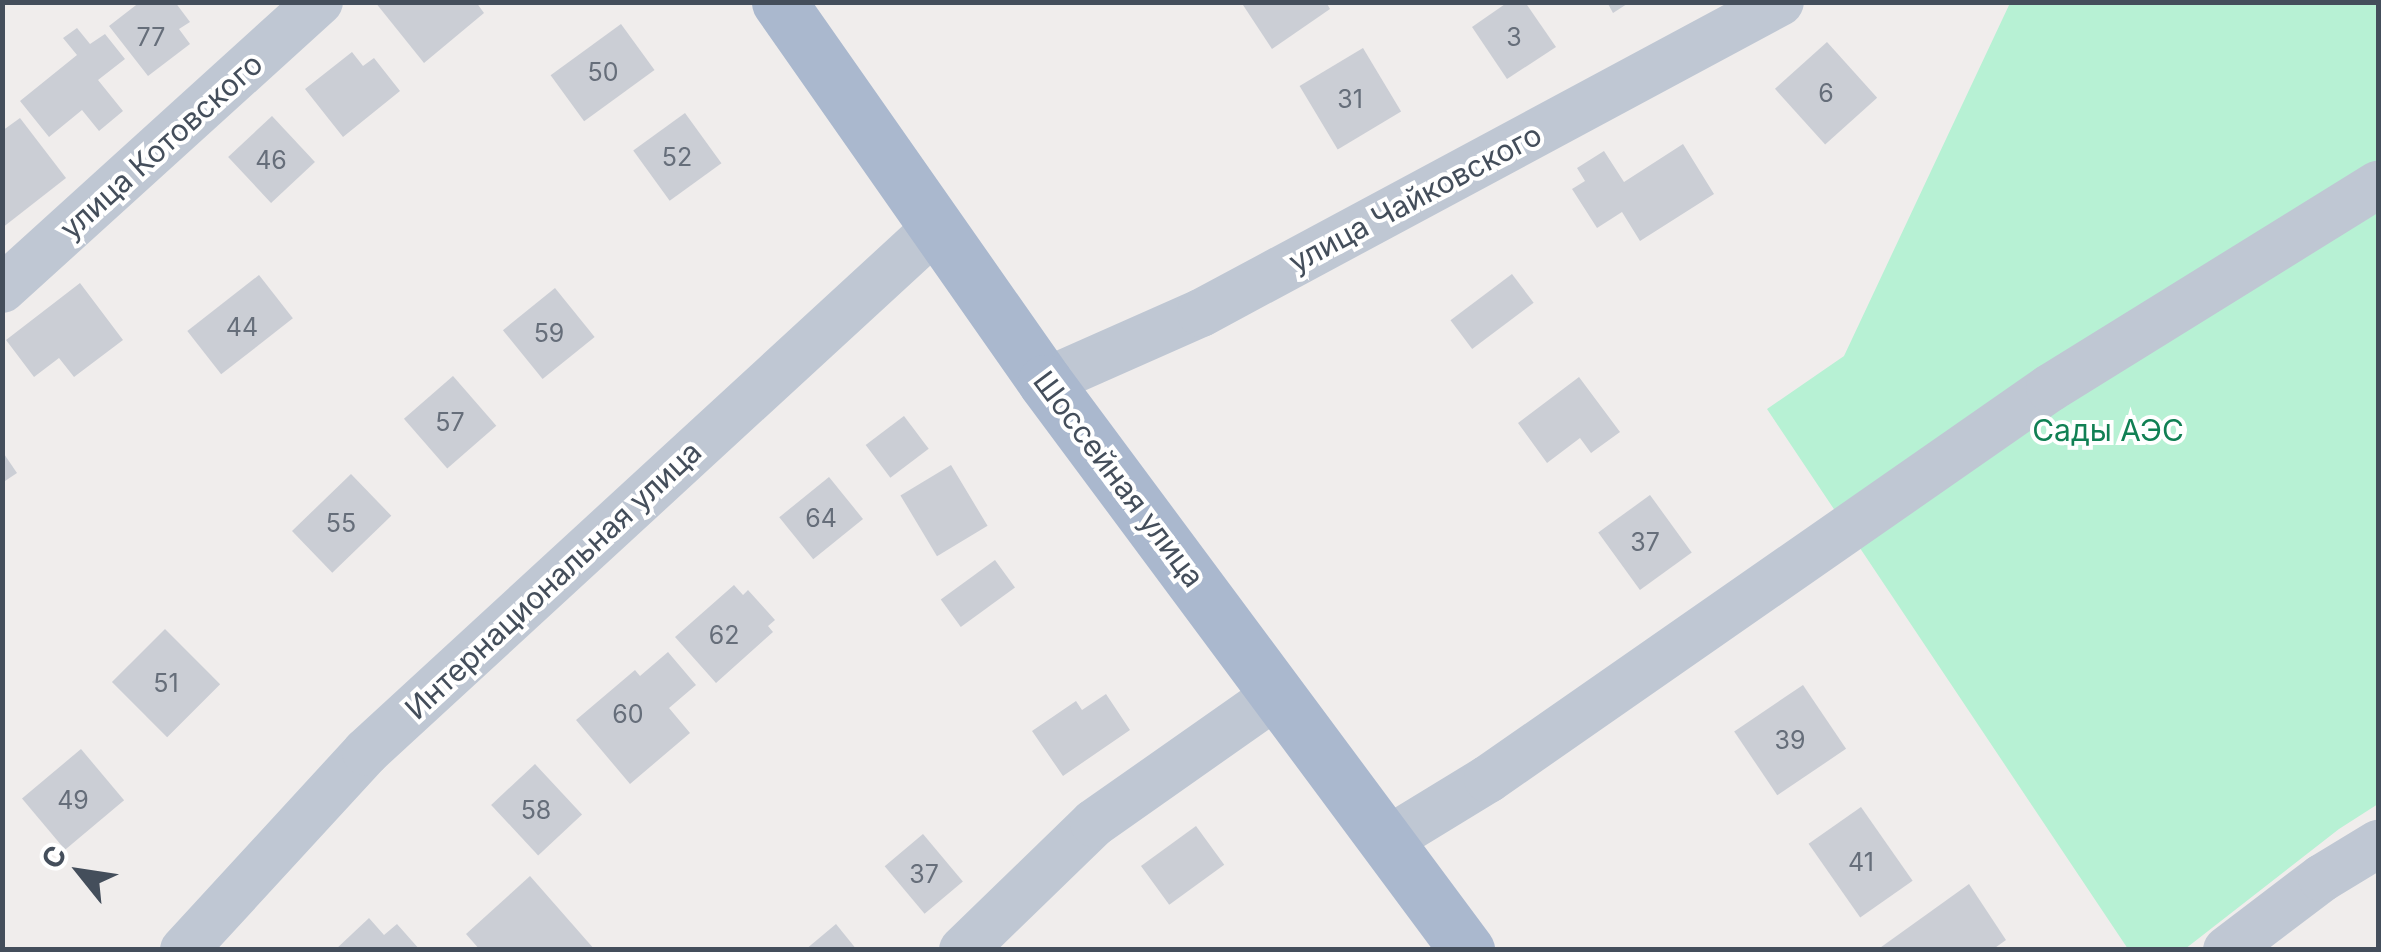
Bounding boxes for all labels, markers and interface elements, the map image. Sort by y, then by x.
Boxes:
house number: 77 [137,22,165,52]
house number: 3 [1506,22,1522,52]
street label: улица Котовского [52,46,270,246]
house number: 50 [588,57,618,87]
house number: 6 [1818,78,1834,108]
house number: 31 [1337,84,1363,114]
street label: улица Чайковского [1282,116,1548,280]
house number: 52 [662,142,692,172]
house number: 46 [255,145,287,175]
house number: 44 [226,312,258,342]
house number: 59 [534,318,564,348]
street label: Шоссейная улица [1026,364,1212,594]
house number: 57 [435,407,465,437]
park label: Сады АЭС [2032,412,2184,448]
street label: Интернациональная улица [398,433,708,727]
house number: 64 [805,503,837,533]
house number: 55 [326,508,356,538]
house number: 37 [1630,527,1660,557]
house number: 62 [709,620,739,650]
house number: 51 [153,668,179,698]
house number: 60 [612,699,644,729]
house number: 39 [1775,725,1805,755]
house number: 49 [57,785,89,815]
house number: 58 [521,795,551,825]
north arrow [30,822,130,922]
text: С [34,840,74,874]
house number: 41 [1848,847,1874,877]
house number: 37 [909,859,939,889]

